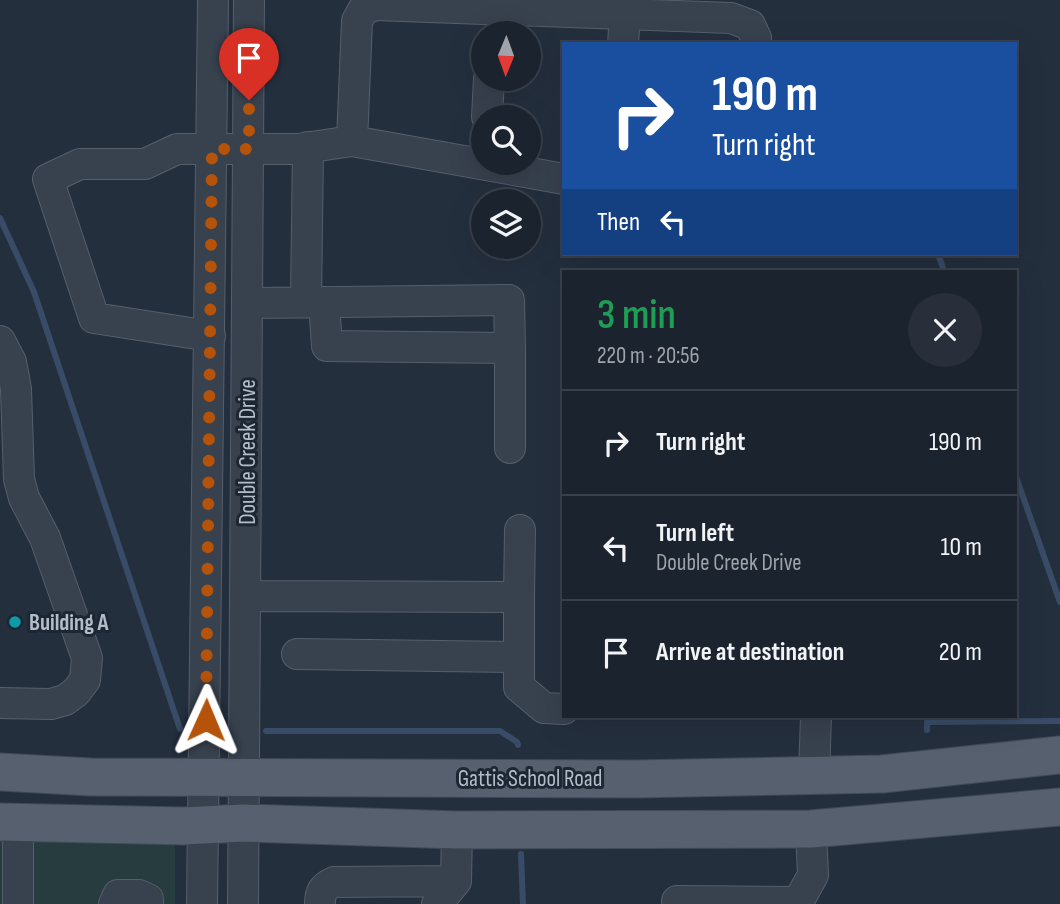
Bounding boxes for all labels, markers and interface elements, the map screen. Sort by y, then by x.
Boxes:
north arrow [471,21,541,91]
map controls [471,21,541,259]
pin [219,28,279,100]
icon: arrive [230,39,268,77]
text: 190 m [712,66,818,125]
icon: right [597,70,688,161]
button: search [471,105,541,175]
text: Turn right [712,126,816,165]
button: layers [471,189,541,259]
icon: left [654,203,692,241]
text: Then [597,207,640,238]
text: 3 min [597,290,676,341]
button: close [908,293,982,367]
text: 220 m · 20:56 [597,342,700,370]
street label: Double Creek Drive [234,379,262,525]
icon: right [597,424,635,462]
text: Turn right [656,427,745,458]
text: 190 m [929,427,982,458]
text: Turn left [656,518,734,549]
icon: left [597,529,635,567]
text: 10 m [940,532,982,563]
text: Double Creek Drive [656,549,802,577]
place label: Building A [29,609,110,637]
marker: Building A [7,614,23,630]
icon: arrive [597,634,635,672]
text: Arrive at destination [656,637,844,668]
text: 20 m [939,637,982,668]
position arrow [169,683,243,757]
street label: Gattis School Road [458,765,602,793]

